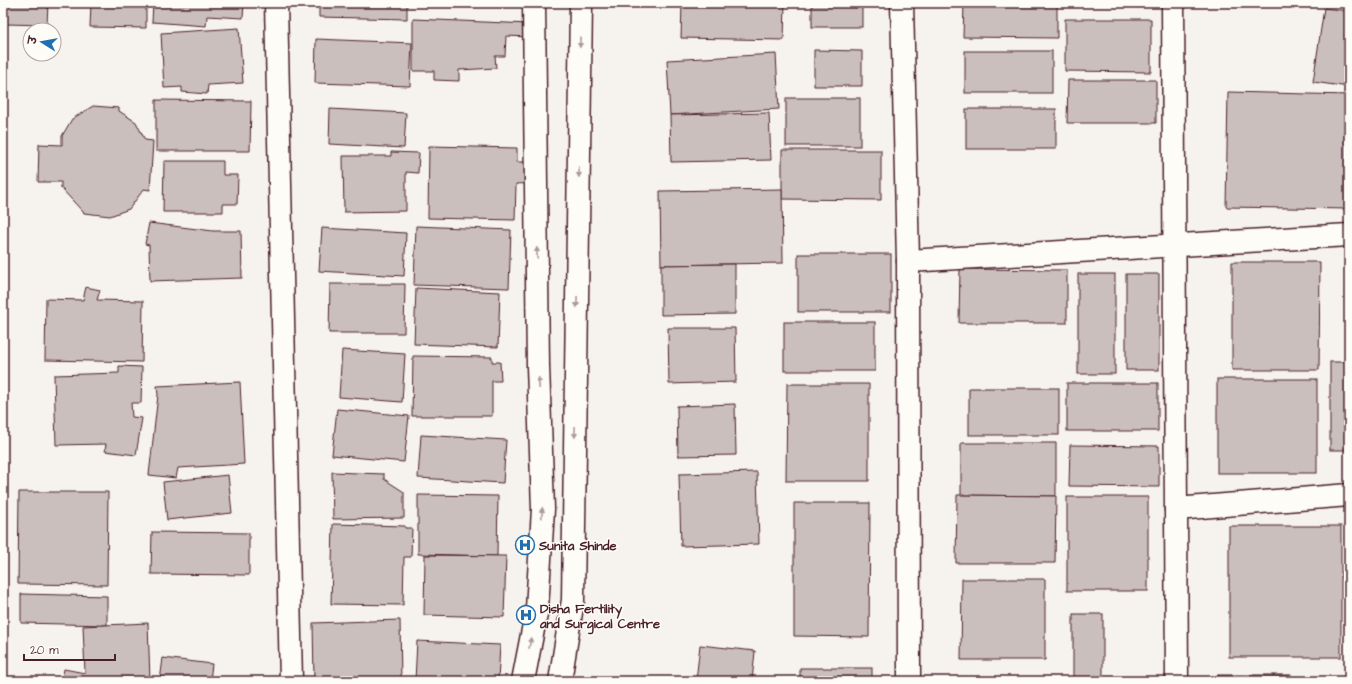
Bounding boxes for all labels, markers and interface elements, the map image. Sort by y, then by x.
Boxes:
north arrow [22,22,62,62]
text: उ [24,34,41,46]
one-way arrow [577,36,583,49]
one-way arrow [575,166,582,178]
one-way arrow [534,246,540,259]
one-way arrow [574,296,580,309]
one-way arrow [536,376,542,389]
one-way arrow [572,426,578,439]
one-way arrow [539,507,546,519]
hospital icon: Sunita Shinde [514,534,536,556]
place label: Sunita Shinde [538,537,616,555]
place label: Disha Fertility and Surgical Centre [539,600,660,635]
hospital icon: Disha Fertility and Surgical Centre [515,604,537,626]
scale bar [24,636,115,662]
one-way arrow [528,637,534,649]
text: 20 m [30,642,59,659]

